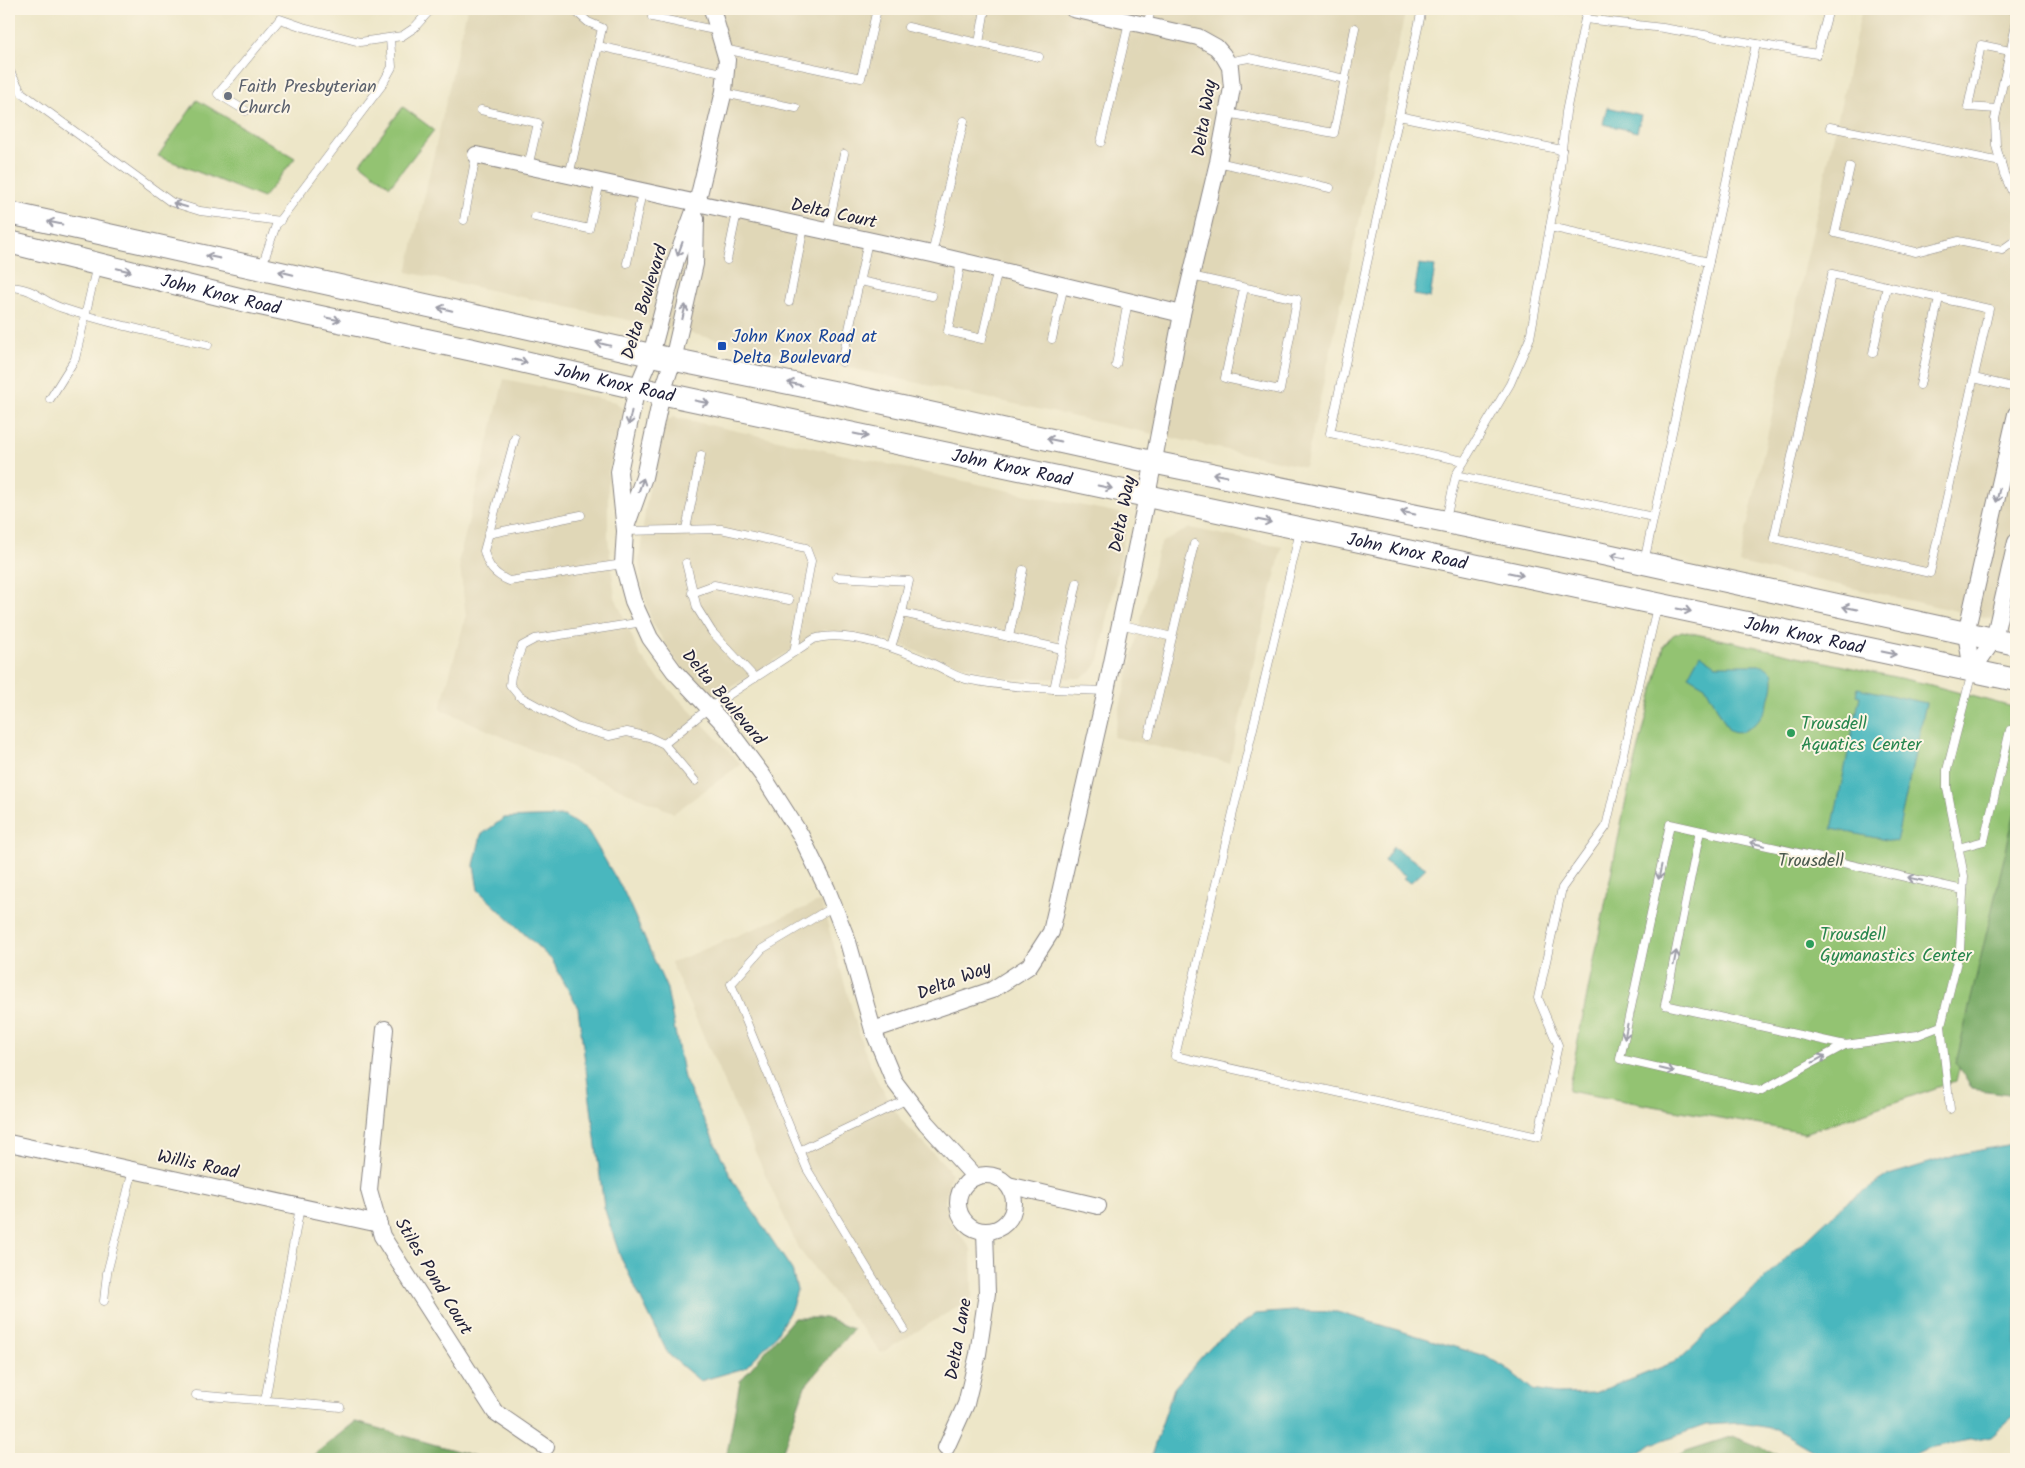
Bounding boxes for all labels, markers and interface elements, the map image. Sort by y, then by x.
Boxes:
place label: Faith Presbyterian Church [238,73,377,123]
street label: Delta Way [1185,77,1226,159]
marker: Faith Presbyterian Church [222,90,234,102]
street label: Delta Court [788,191,880,238]
one-way arrow [172,199,188,209]
one-way arrow [47,218,63,227]
street label: Delta Boulevard [614,241,677,363]
one-way arrow [675,241,684,256]
one-way arrow [206,252,222,262]
one-way arrow [116,266,132,275]
street label: John Knox Road [157,267,284,324]
one-way arrow [279,268,295,277]
one-way arrow [437,304,453,313]
one-way arrow [680,305,689,321]
one-way arrow [324,315,340,324]
place label: John Knox Road at Delta Boulevard [732,323,878,373]
one-way arrow [596,339,612,349]
marker: John Knox Road at Delta Boulevard [716,340,728,352]
street label: John Knox Road [552,356,678,412]
one-way arrow [512,357,528,366]
one-way arrow [788,379,804,389]
one-way arrow [693,398,709,407]
one-way arrow [625,409,635,425]
one-way arrow [852,431,868,441]
one-way arrow [1046,435,1062,444]
street label: John Knox Road [949,442,1075,496]
one-way arrow [1213,470,1229,480]
street label: Delta Way [1102,473,1145,555]
one-way arrow [637,478,646,493]
one-way arrow [1097,483,1113,492]
one-way arrow [1993,487,2002,503]
one-way arrow [1400,508,1416,518]
one-way arrow [1256,517,1272,526]
street label: John Knox Road [1344,526,1471,580]
one-way arrow [1611,552,1627,561]
one-way arrow [1507,570,1523,579]
one-way arrow [1843,602,1859,612]
one-way arrow [1675,605,1691,615]
street label: John Knox Road [1741,610,1868,664]
street label: Delta Boulevard [674,643,773,753]
one-way arrow [1880,649,1896,658]
place label: Trousdell Aquatics Center [1801,710,1922,760]
marker: Trousdell Aquatics Center [1785,727,1797,739]
one-way arrow [1749,839,1765,848]
park label: Trousdell [1778,847,1845,876]
one-way arrow [1655,863,1664,879]
one-way arrow [1908,874,1924,883]
place label: Trousdell Gymanastics Center [1820,921,1973,971]
marker: Trousdell Gymanastics Center [1804,938,1816,950]
one-way arrow [1670,950,1680,966]
street label: Delta Way [913,954,997,1009]
one-way arrow [1621,1022,1630,1038]
one-way arrow [1811,1054,1826,1063]
one-way arrow [1659,1066,1675,1075]
street label: Willis Road [154,1143,242,1188]
street label: Stiles Pond Court [386,1213,480,1342]
street label: Delta Lane [938,1296,981,1383]

